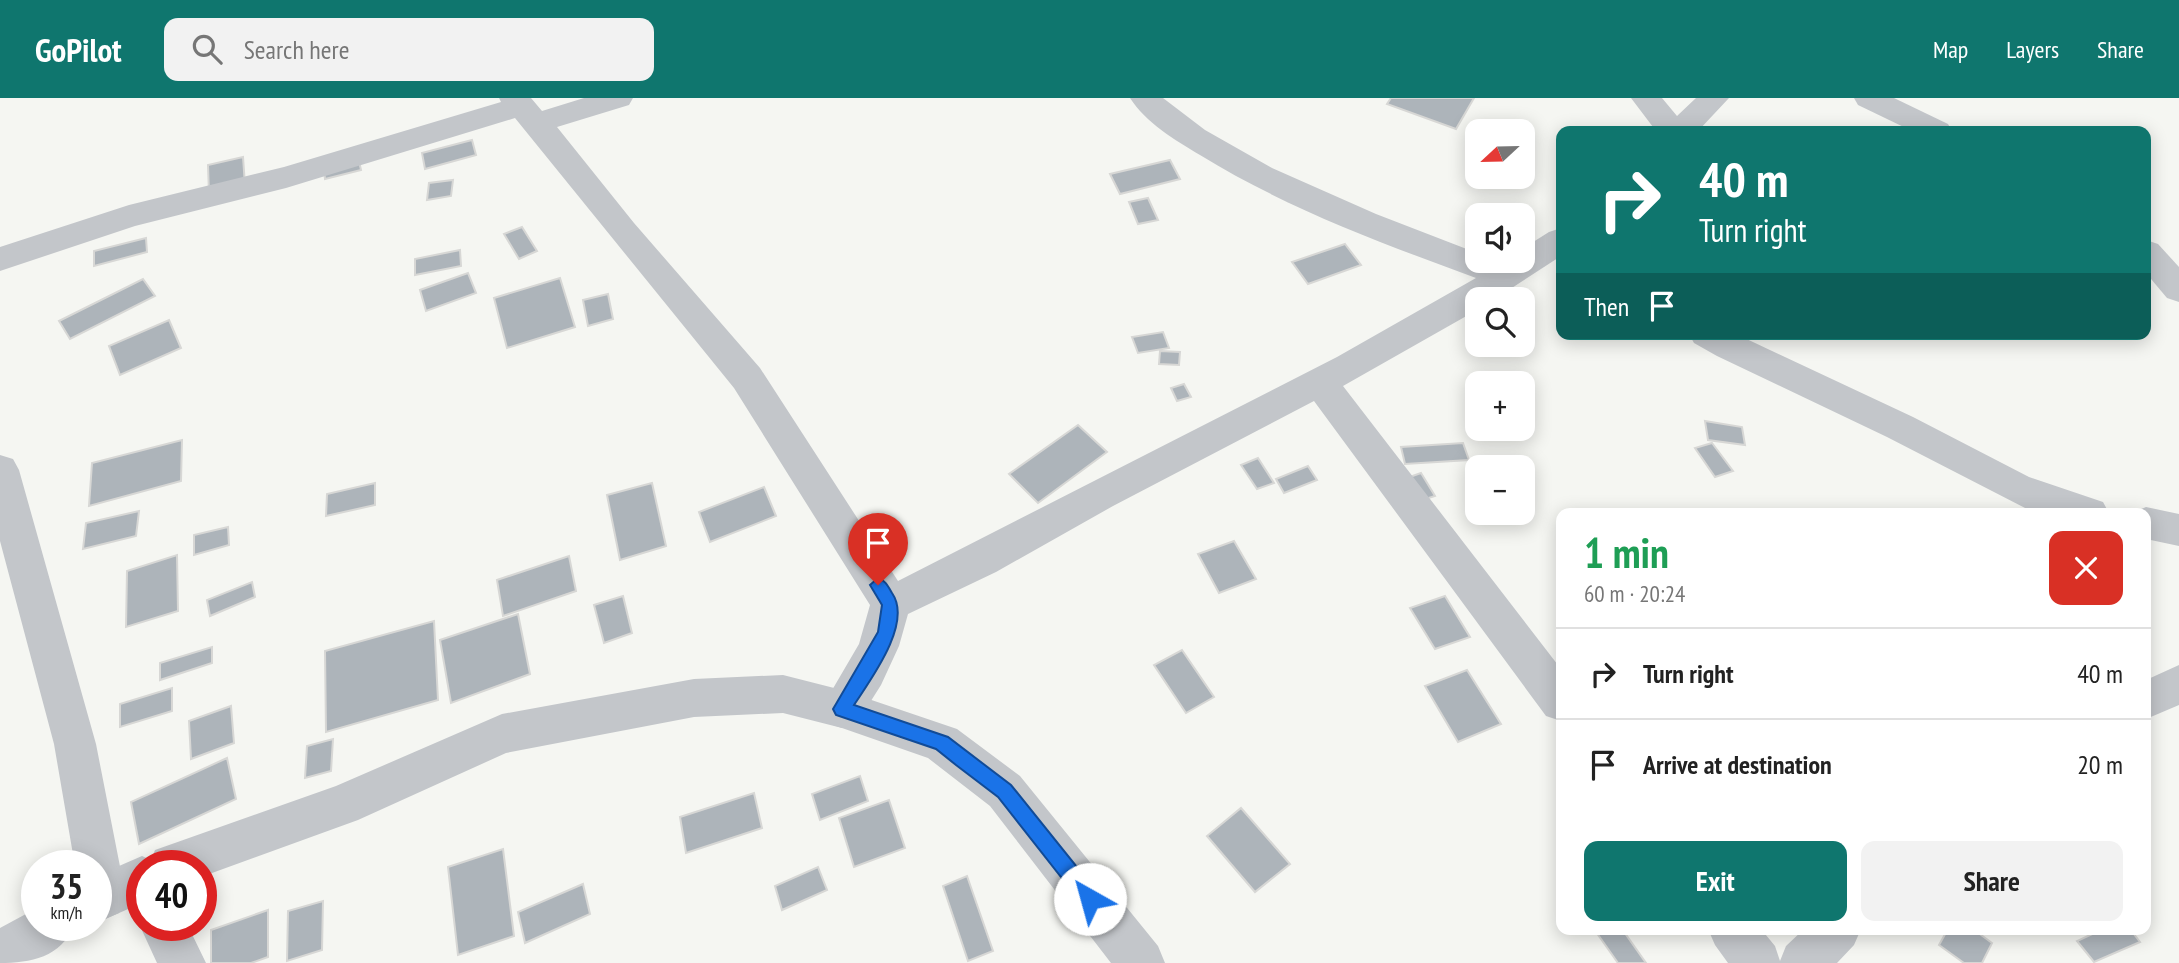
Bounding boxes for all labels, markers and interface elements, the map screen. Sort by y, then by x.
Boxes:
search box [164,18,654,81]
text: GoPilot [35,28,122,71]
icon: search [188,30,226,68]
text: Search here [244,33,349,66]
text: Map [1933,34,1968,65]
text: Layers [2006,34,2059,65]
text: Share [2097,34,2144,65]
north arrow [1465,119,1535,189]
map controls [1465,119,1535,525]
text: 40 m [1699,147,1788,211]
icon: right [1584,154,1675,245]
button: sound [1465,203,1535,273]
text: Turn right [1699,209,1807,251]
button: search [1465,287,1535,357]
icon: arrive [1643,287,1681,325]
text: Then [1584,290,1629,323]
button: + [1465,371,1535,441]
button: − [1465,455,1535,525]
pin [848,513,908,585]
icon: arrive [859,524,897,562]
text: 1 min [1584,525,1669,580]
button: close [2049,531,2123,605]
text: 60 m · 20:24 [1584,579,1685,608]
icon: right [1584,655,1622,693]
text: Turn right [1643,657,1734,690]
text: 40 m [2077,657,2123,690]
icon: arrive [1584,746,1622,784]
text: Arrive at destination [1643,748,1832,781]
text: 20 m [2077,748,2123,781]
button: Exit [1584,841,1847,921]
button: Share [1861,841,2123,921]
speed limit sign: 40 [126,850,217,941]
position arrow [1053,862,1127,936]
text: 35 [50,863,83,909]
text: km/h [51,901,82,924]

